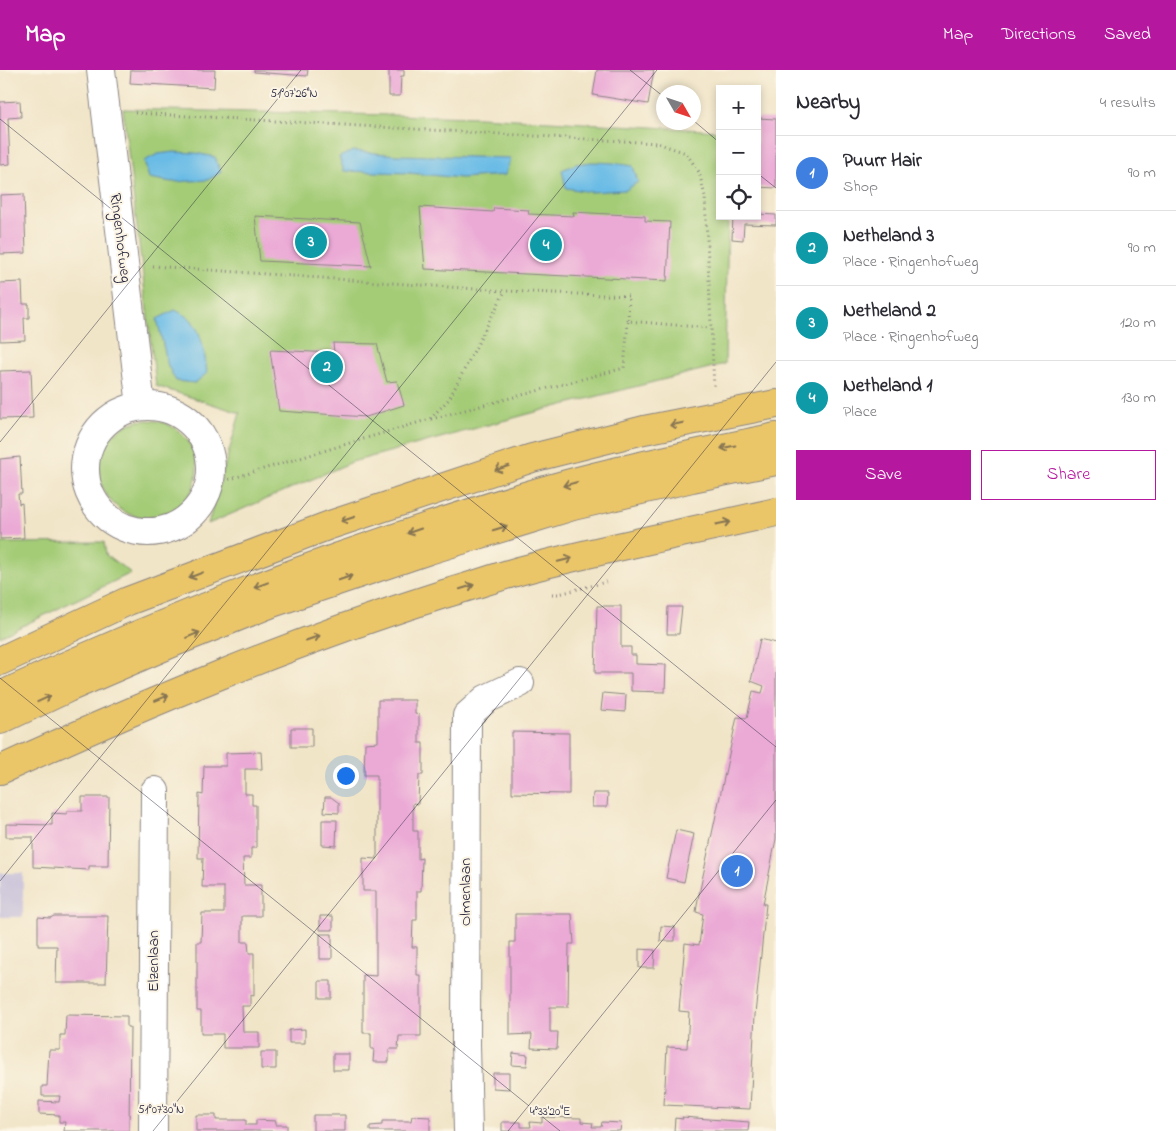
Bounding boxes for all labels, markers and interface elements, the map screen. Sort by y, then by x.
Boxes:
text: Map [25,18,66,53]
text: Map [943,22,973,48]
text: Directions [1001,22,1076,48]
text: Saved [1104,22,1151,48]
text: 51°07'26"N [270,85,318,103]
north arrow [656,85,701,130]
map controls [716,85,761,220]
button: + [716,85,761,130]
text: Nearby [796,88,860,118]
text: 4 results [1100,91,1156,115]
button: − [716,130,761,175]
text: Puurr Hair [843,148,922,175]
text: 1 [809,161,815,185]
text: 90 m [1128,161,1156,185]
button: locate [716,175,761,220]
text: Shop [843,175,878,199]
street label: Ringenhofweg [103,192,137,284]
pin: 3 [295,223,327,261]
text: Netheland 3 [843,223,934,250]
pin: 4 [530,226,562,264]
text: 2 [808,236,816,260]
text: 90 m [1128,236,1156,260]
text: Place · Ringenhofweg [843,250,978,274]
text: Netheland 2 [843,298,936,325]
text: 3 [809,311,815,335]
text: 120 m [1120,311,1156,335]
text: Place · Ringenhofweg [843,325,978,349]
pin: 2 [311,348,343,386]
text: Netheland 1 [843,373,933,400]
text: 4 [809,386,815,410]
text: 130 m [1121,386,1156,410]
text: Place [843,400,877,424]
one-way arrow [669,419,685,429]
one-way arrow [721,443,737,453]
button: Save [796,450,971,500]
button: Share [981,450,1156,500]
one-way arrow [495,464,511,473]
one-way arrow [562,479,578,489]
one-way arrow [341,515,356,524]
one-way arrow [715,518,731,527]
one-way arrow [492,523,508,533]
one-way arrow [407,527,423,536]
one-way arrow [557,555,573,564]
one-way arrow [188,572,203,581]
one-way arrow [337,573,353,583]
one-way arrow [254,581,270,590]
one-way arrow [459,582,475,592]
one-way arrow [185,630,200,639]
one-way arrow [305,633,320,642]
one-way arrow [154,693,169,703]
one-way arrow [36,694,51,704]
your location [333,763,359,789]
pin: 1 [721,852,753,890]
street label: Olmenlaan [454,858,478,926]
street label: Elzenlaan [142,930,166,992]
text: 51°07'30"N [138,1101,184,1119]
text: 4°33'20"E [530,1103,570,1121]

